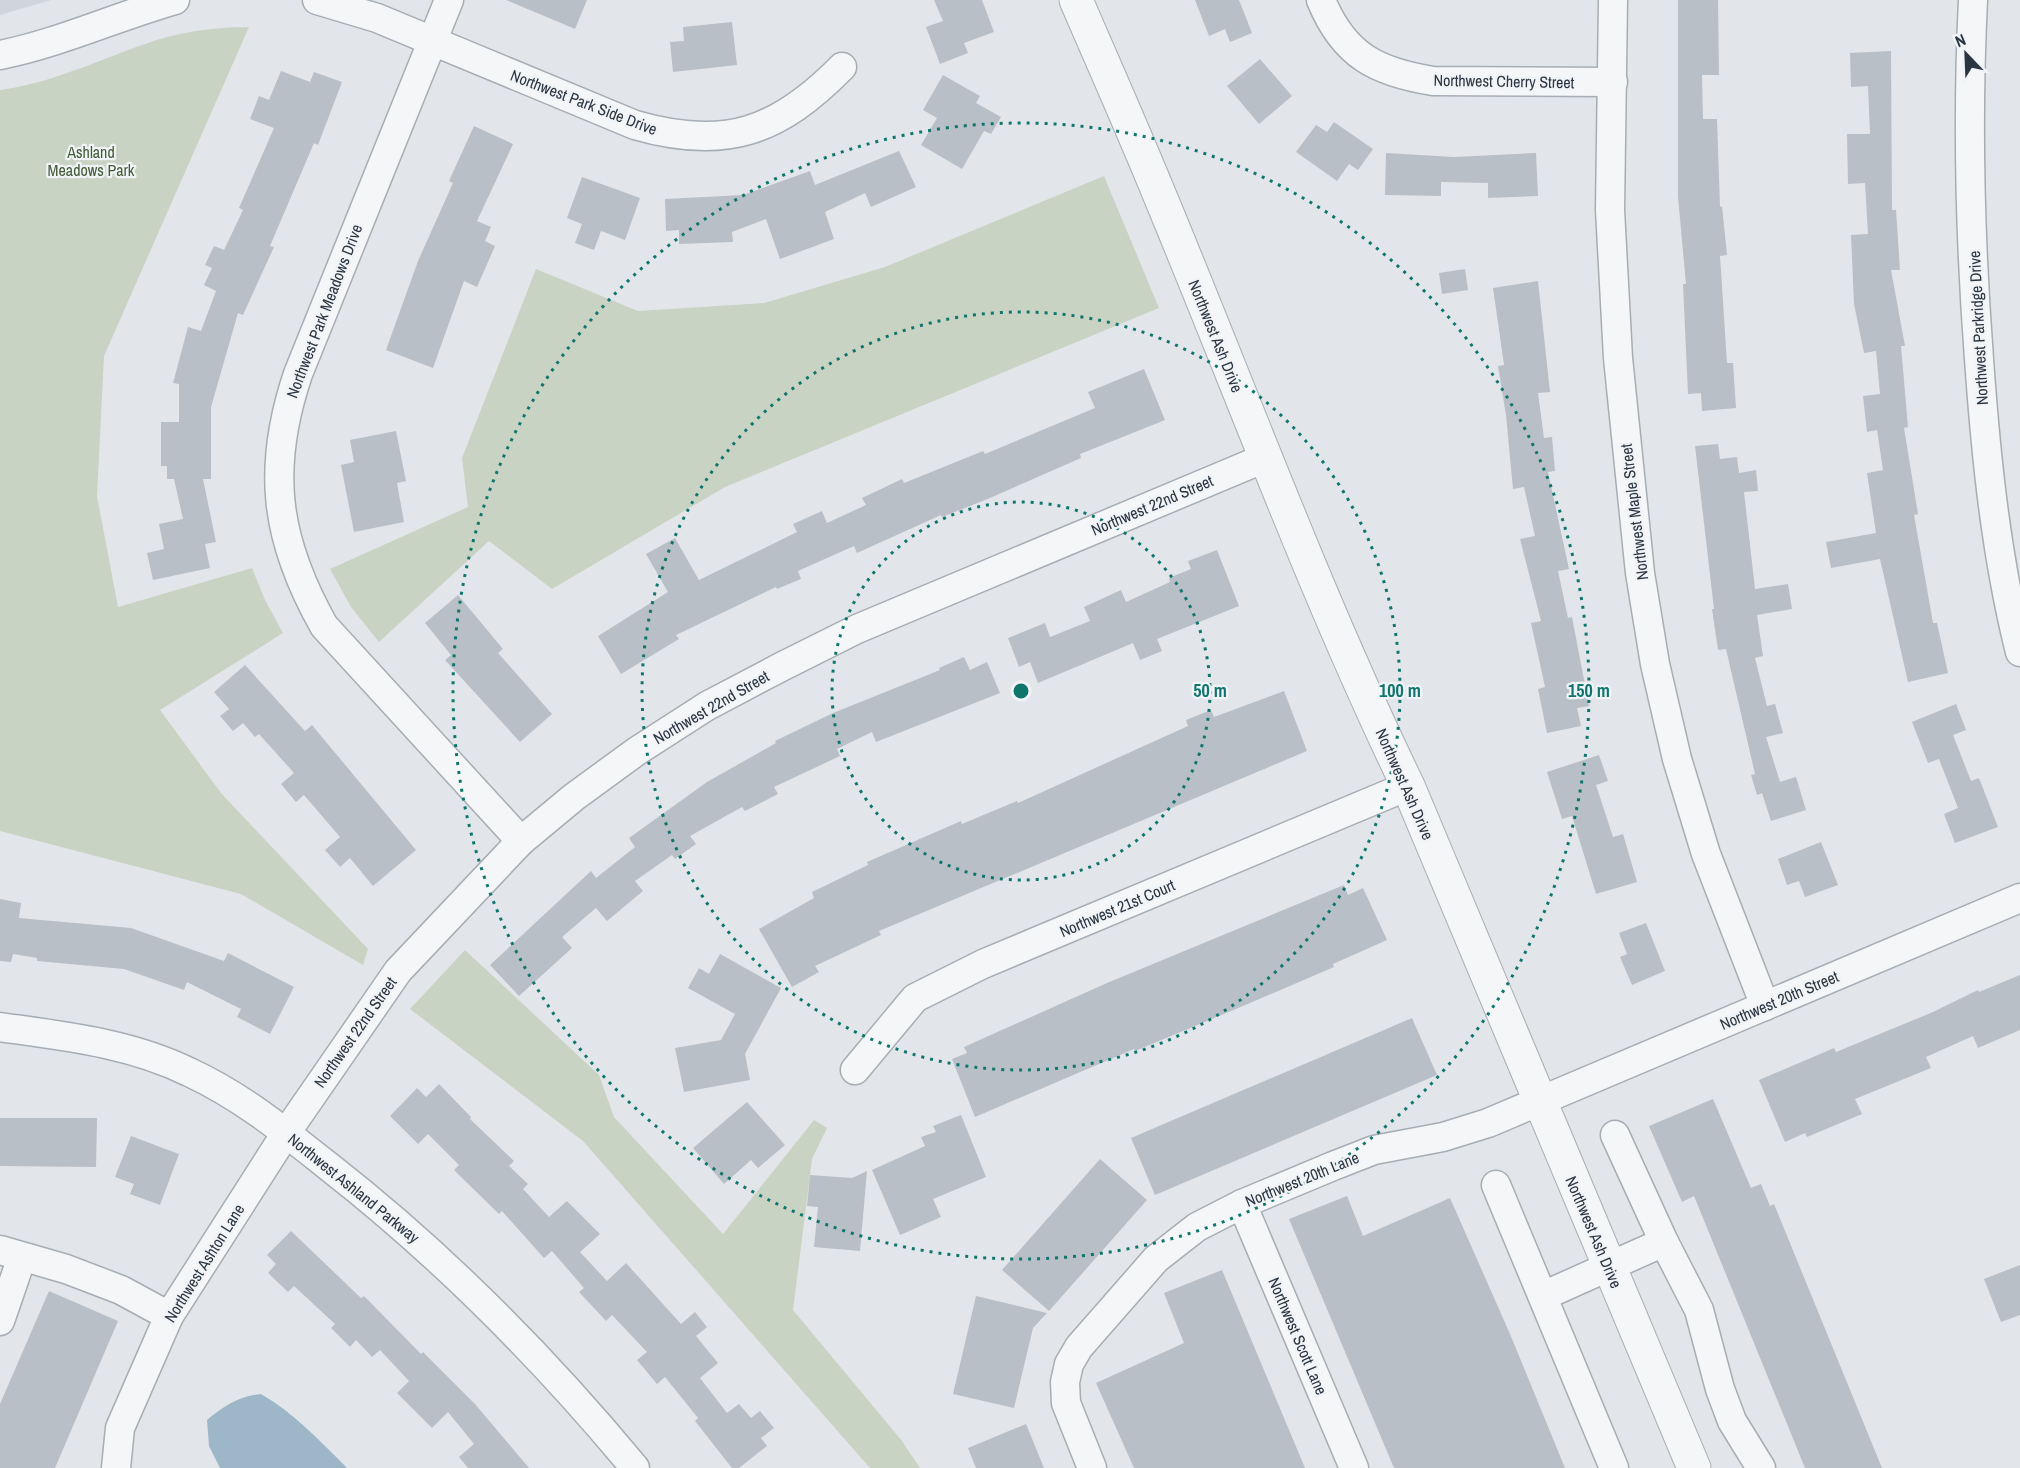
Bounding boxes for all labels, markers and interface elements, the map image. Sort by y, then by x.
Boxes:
north arrow [1936,24,1996,84]
text: N [1951,28,1969,52]
street label: Northwest Park Side Drive [508,64,660,140]
street label: Northwest Cherry Street [1433,69,1575,93]
park label: Ashland Meadows Park [48,141,135,181]
street label: Northwest Park Meadows Drive [281,221,367,401]
street label: Northwest Parkridge Drive [1963,250,1993,406]
street label: Northwest Ash Drive [1183,276,1249,396]
street label: Northwest Maple Street [1615,442,1653,581]
street label: Northwest 22nd Street [1088,469,1217,541]
street label: Northwest 22nd Street [649,665,773,749]
text: 50 m [1193,678,1227,703]
text: 100 m [1379,678,1421,703]
text: 150 m [1568,678,1610,703]
centre of rings [1011,681,1031,701]
street label: Northwest Ash Drive [1371,725,1439,843]
street label: Northwest 21st Court [1056,874,1178,942]
street label: Northwest 20th Street [1716,965,1842,1035]
street label: Northwest 22nd Street [309,972,402,1092]
street label: Northwest Ashland Parkway [284,1128,425,1248]
street label: Northwest 20th Lane [1242,1146,1362,1212]
street label: Northwest Ash Drive [1561,1173,1627,1291]
street label: Northwest Ashton Lane [159,1200,249,1326]
street label: Northwest Scott Lane [1263,1274,1333,1398]

